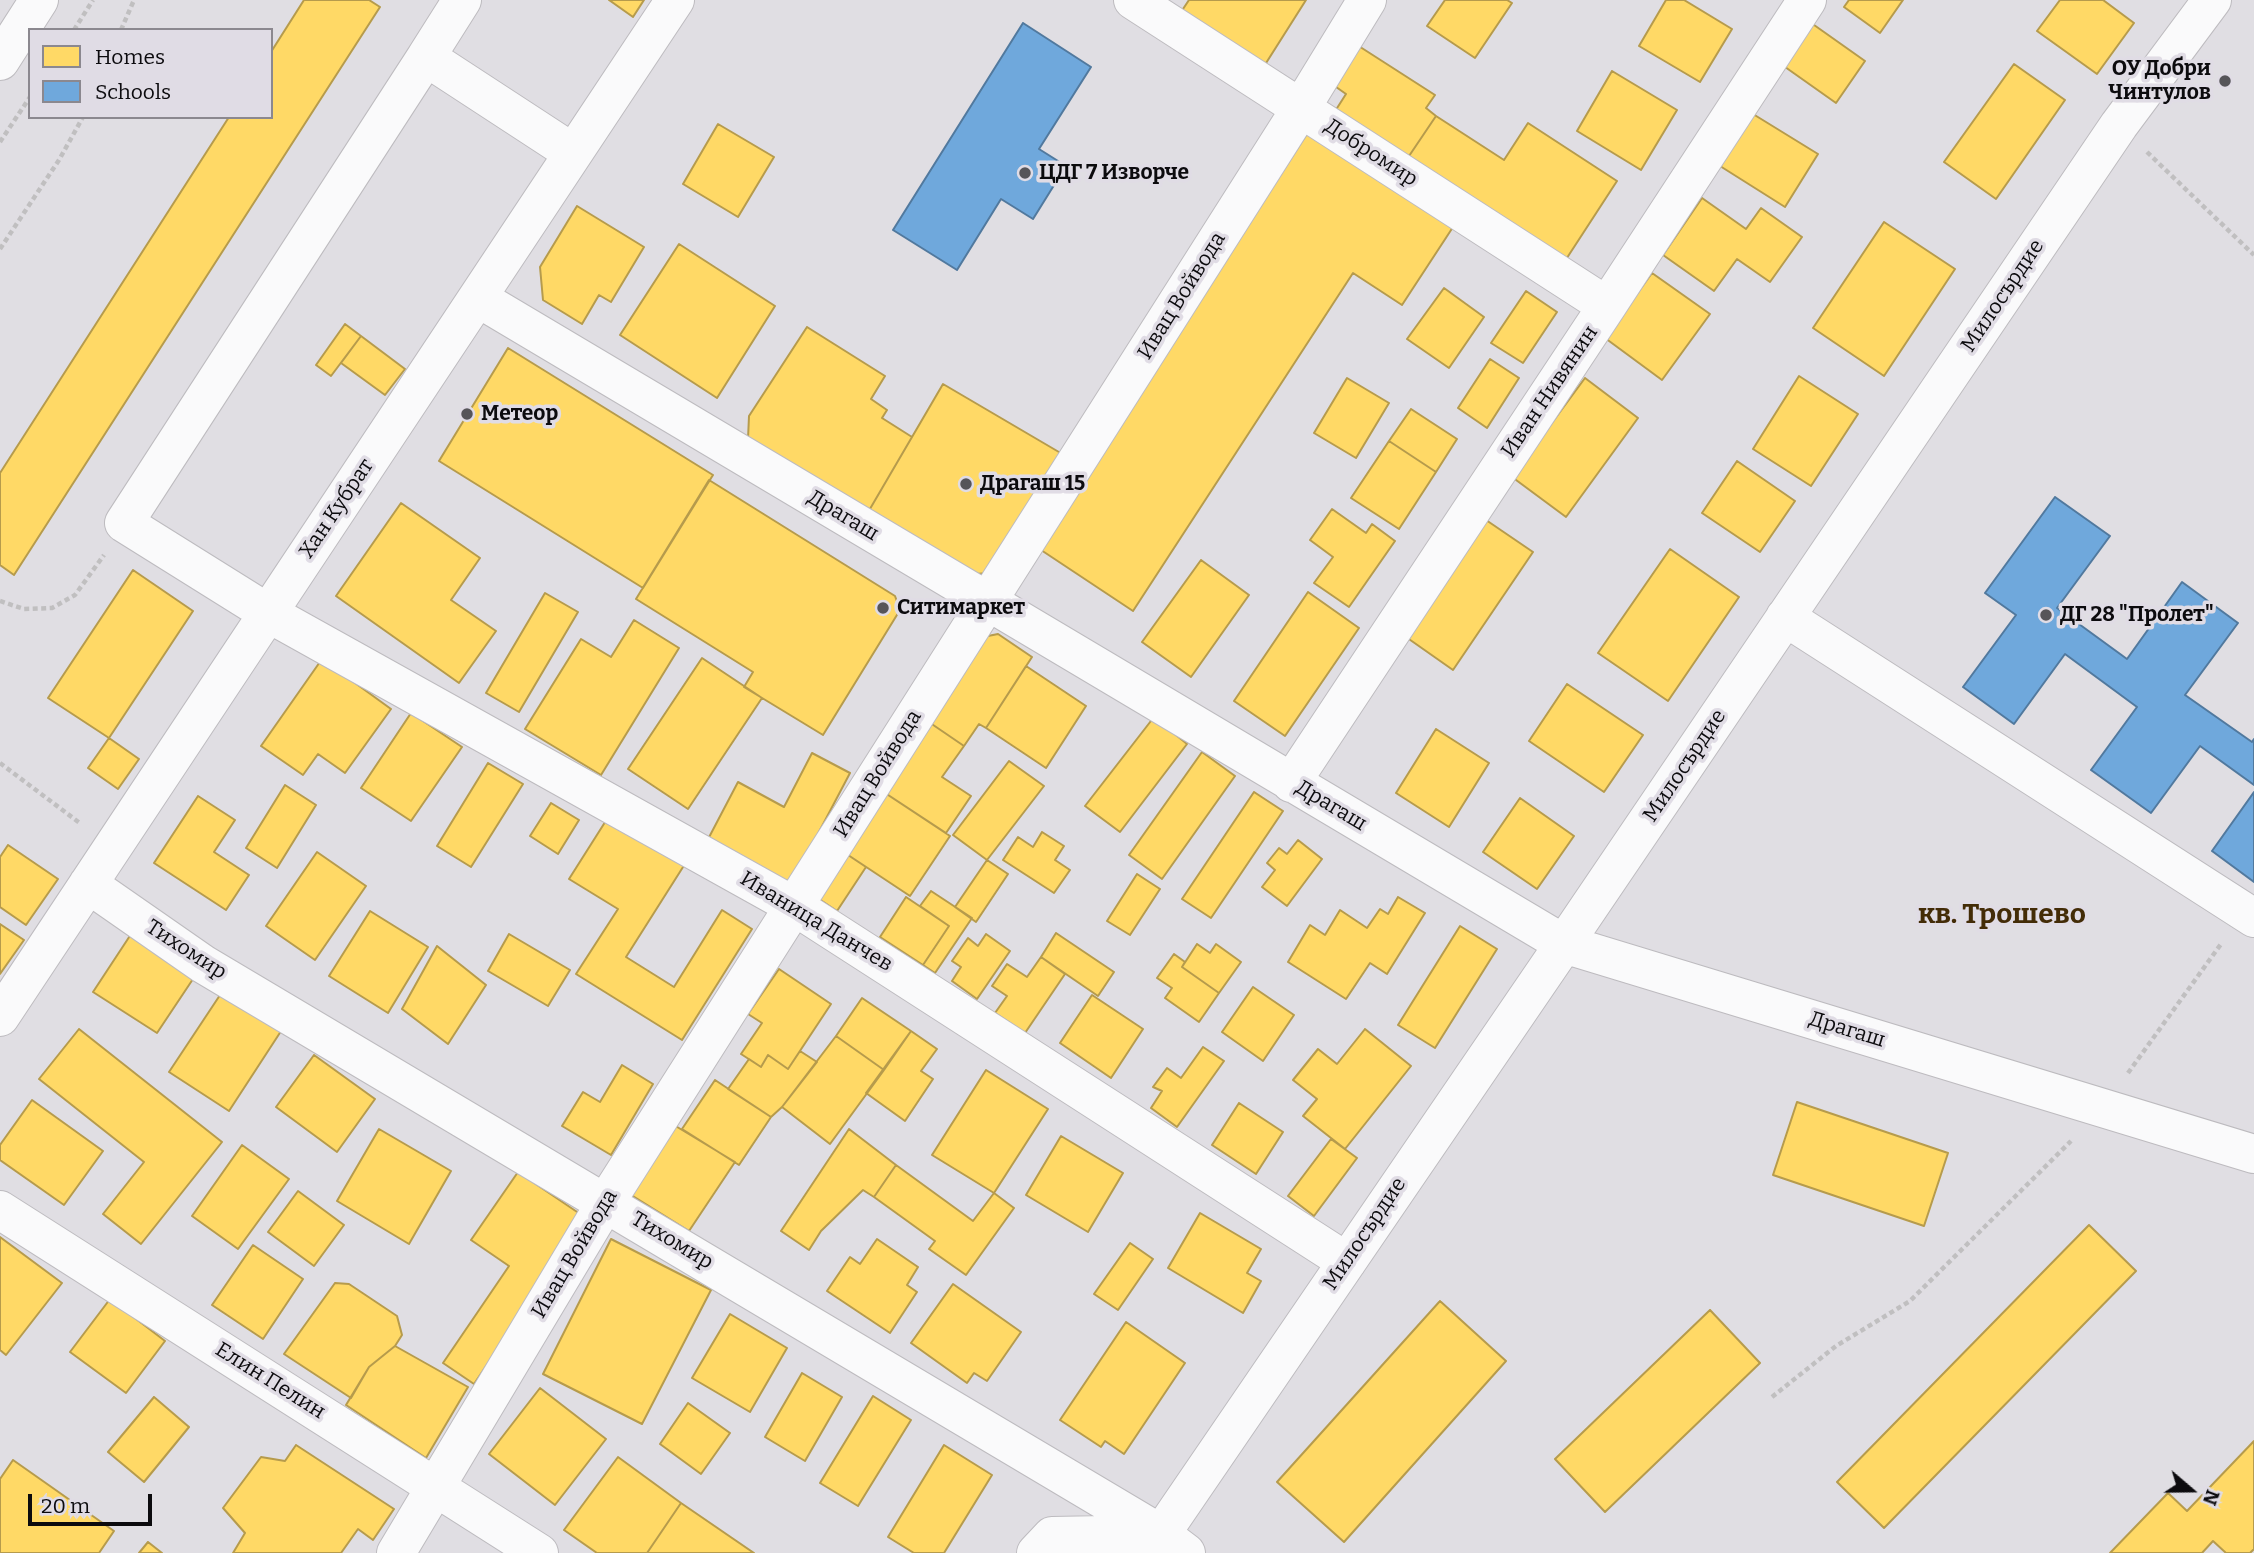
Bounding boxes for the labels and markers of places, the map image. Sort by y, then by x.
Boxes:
place label: ОУ Добри Чинтулов [2108,56,2211,106]
marker: ОУ Добри Чинтулов [2217,73,2233,89]
place label: ЦДГ 7 Изворче [1039,160,1189,186]
marker: ЦДГ 7 Изворче [1017,165,1033,181]
place label: Метеор [481,401,558,427]
marker: Метеор [459,406,475,422]
place label: Драгаш 15 [980,471,1085,497]
marker: Драгаш 15 [958,476,974,492]
place label: Ситимаркет [897,595,1025,621]
marker: Ситимаркет [875,600,891,616]
place label: ДГ 28 "Пролет" [2060,602,2214,628]
marker: ДГ 28 "Пролет" [2038,607,2054,623]

